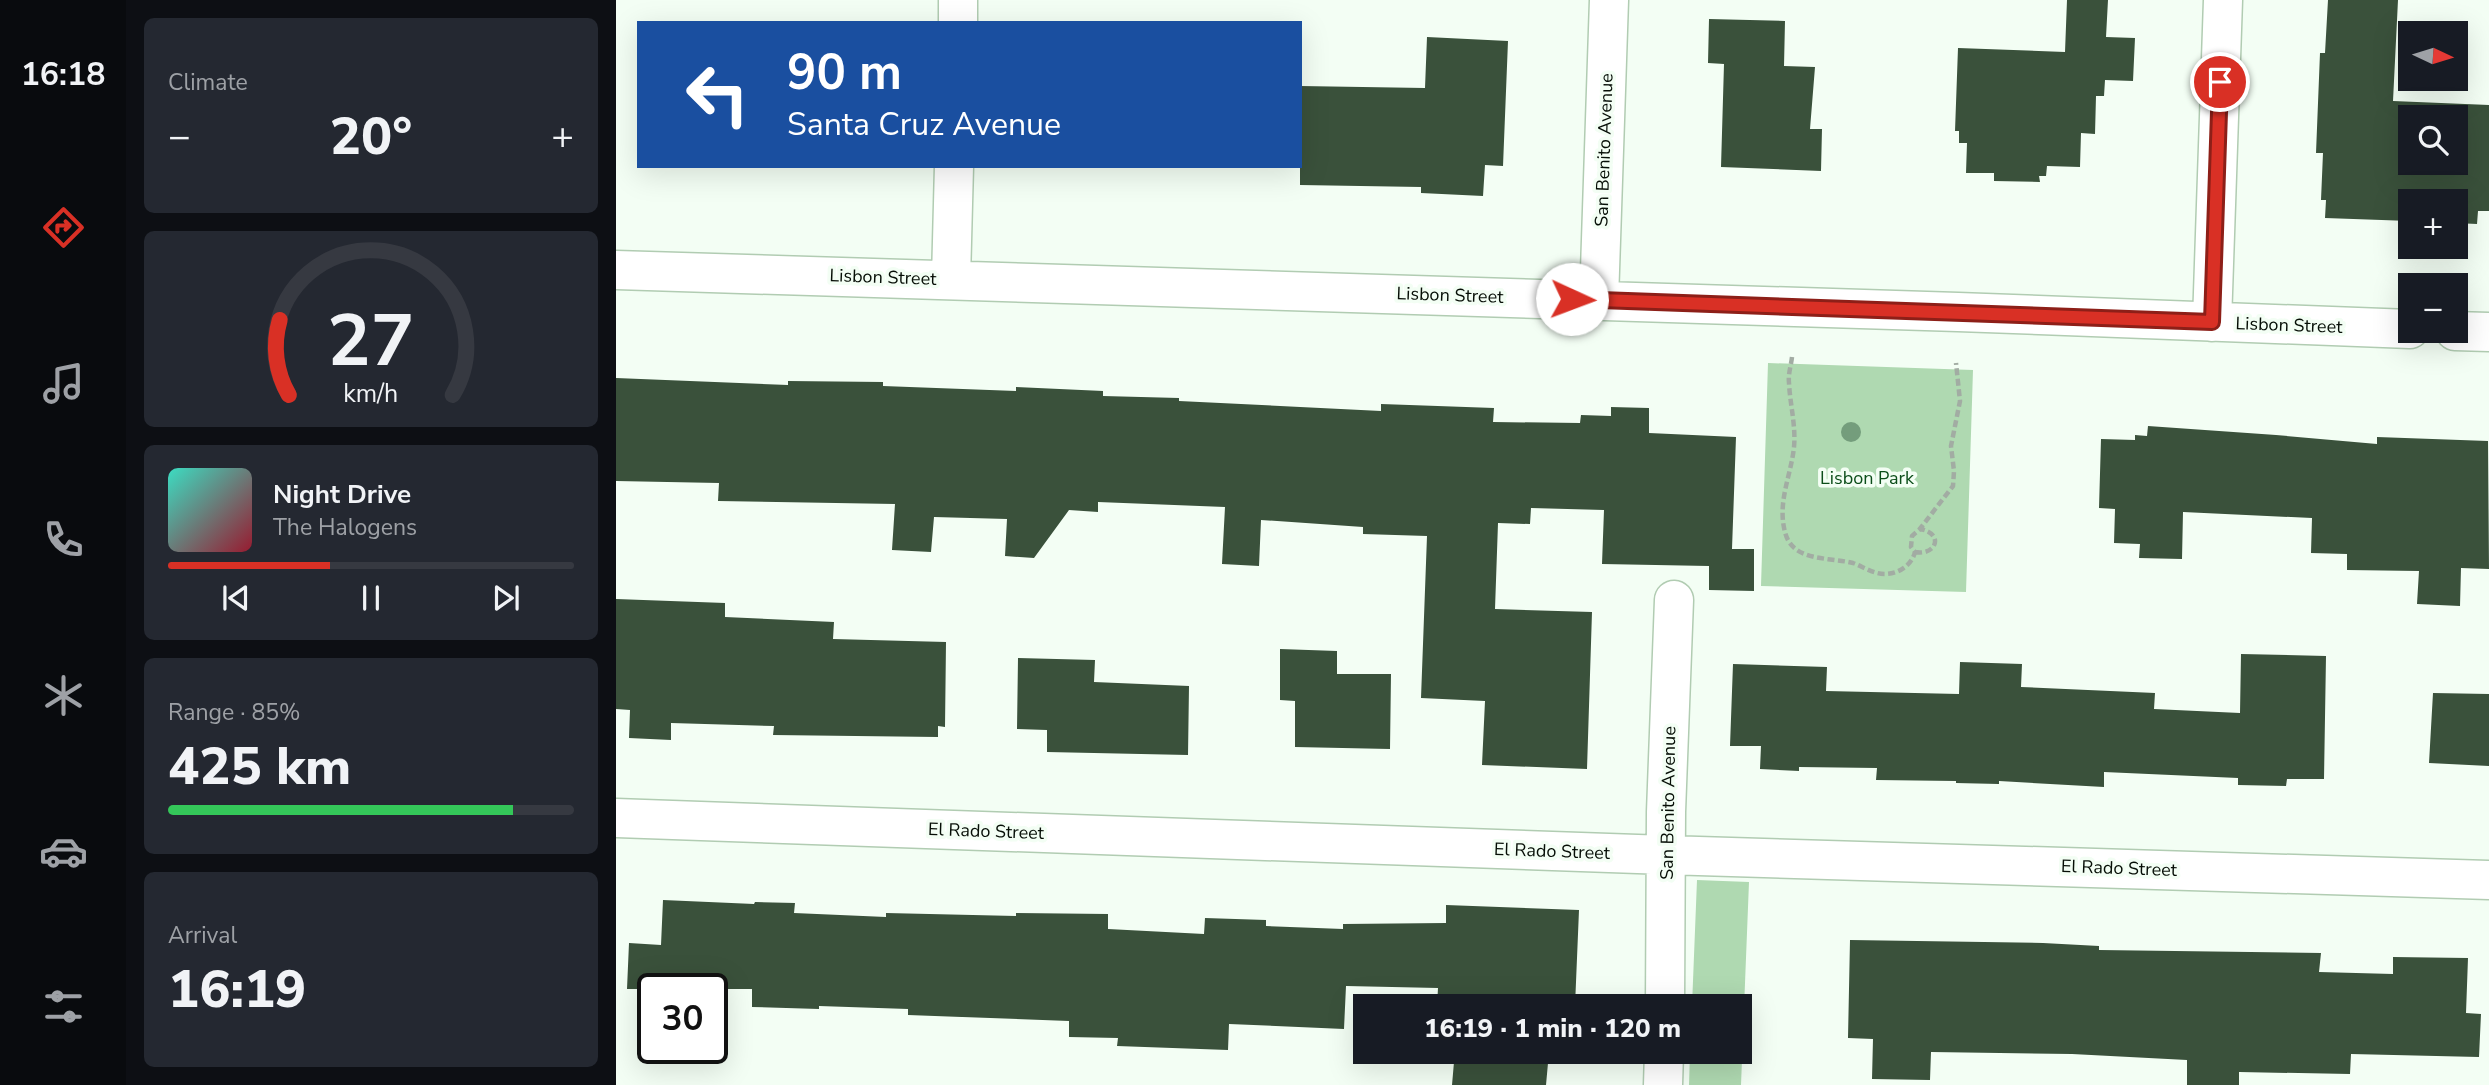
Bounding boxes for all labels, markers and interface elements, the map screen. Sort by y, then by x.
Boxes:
north arrow [2398,21,2468,91]
map controls [2398,21,2468,343]
text: 90 m [787,39,902,106]
icon: left [672,49,763,140]
pin [2190,52,2250,112]
text: 16:18 [21,53,105,96]
icon: arrive [2201,63,2239,101]
text: Climate [168,67,248,98]
street label: San Benito Avenue [1589,73,1619,227]
text: 20° [330,101,412,172]
text: Santa Cruz Avenue [787,103,1061,146]
button: search [2398,105,2468,175]
text: − [168,111,191,162]
text: + [551,111,574,162]
button: + [2398,189,2468,259]
icon: directions [39,203,88,252]
position arrow [1535,262,1609,336]
street label: Lisbon Street [829,263,938,291]
button: − [2398,273,2468,343]
street label: Lisbon Street [1396,281,1505,309]
text: 27 [327,292,415,392]
street label: Lisbon Street [2235,311,2344,339]
icon: music [39,359,88,408]
text: km/h [343,377,399,411]
park label: Lisbon Park [1820,466,1915,490]
text: Night Drive [273,477,411,512]
text: The Halogens [273,512,417,543]
icon: phone [39,515,88,564]
icon: previous [217,579,255,617]
icon: pause [352,579,390,617]
icon: next [487,579,525,617]
icon: climate [39,671,88,720]
text: Range · 85% [168,697,300,728]
street label: San Benito Avenue [1655,726,1681,880]
text: 425 km [168,731,351,802]
street label: El Rado Street [927,817,1045,845]
icon: car [39,827,88,876]
street label: El Rado Street [1493,837,1611,865]
street label: El Rado Street [2060,854,2178,882]
text: Arrival [168,920,237,951]
text: 16:19 [168,954,306,1025]
speed limit sign: 30 [637,973,728,1064]
icon: filters [39,982,88,1031]
text: 16:19 · 1 min · 120 m [1424,1011,1681,1046]

